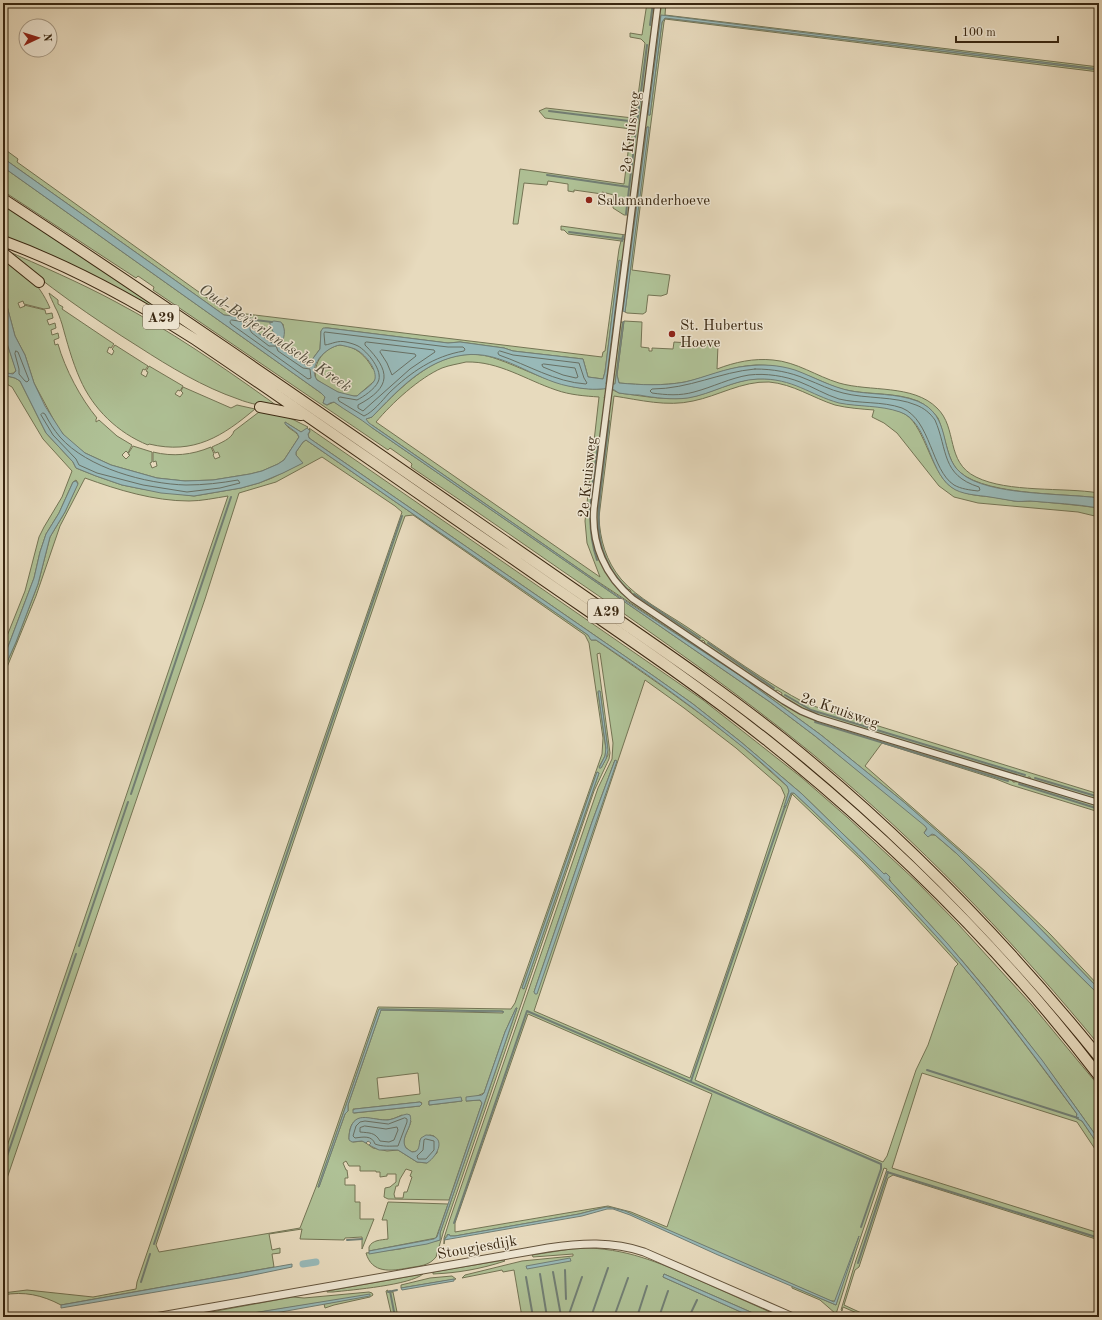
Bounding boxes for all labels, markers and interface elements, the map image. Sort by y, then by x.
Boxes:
north arrow [18,18,58,58]
scale bar [956,18,1058,44]
text: 100 m [962,27,996,39]
text: N [41,33,52,43]
street label: 2e Kruisweg [619,91,644,174]
place label: Salamanderhoeve [597,194,710,209]
marker: Salamanderhoeve [584,195,594,205]
water label: Oud-Beijerlandsche Kreek [196,282,354,396]
road number: A29 [143,305,179,329]
place label: St. Hubertus Hoeve [680,319,763,351]
marker: St. Hubertus Hoeve [667,329,677,339]
street label: 2e Kruisweg [577,436,600,519]
road number: A29 [588,599,624,623]
street label: 2e Kruisweg [798,691,881,732]
street label: Stougjesdijk [436,1234,519,1263]

